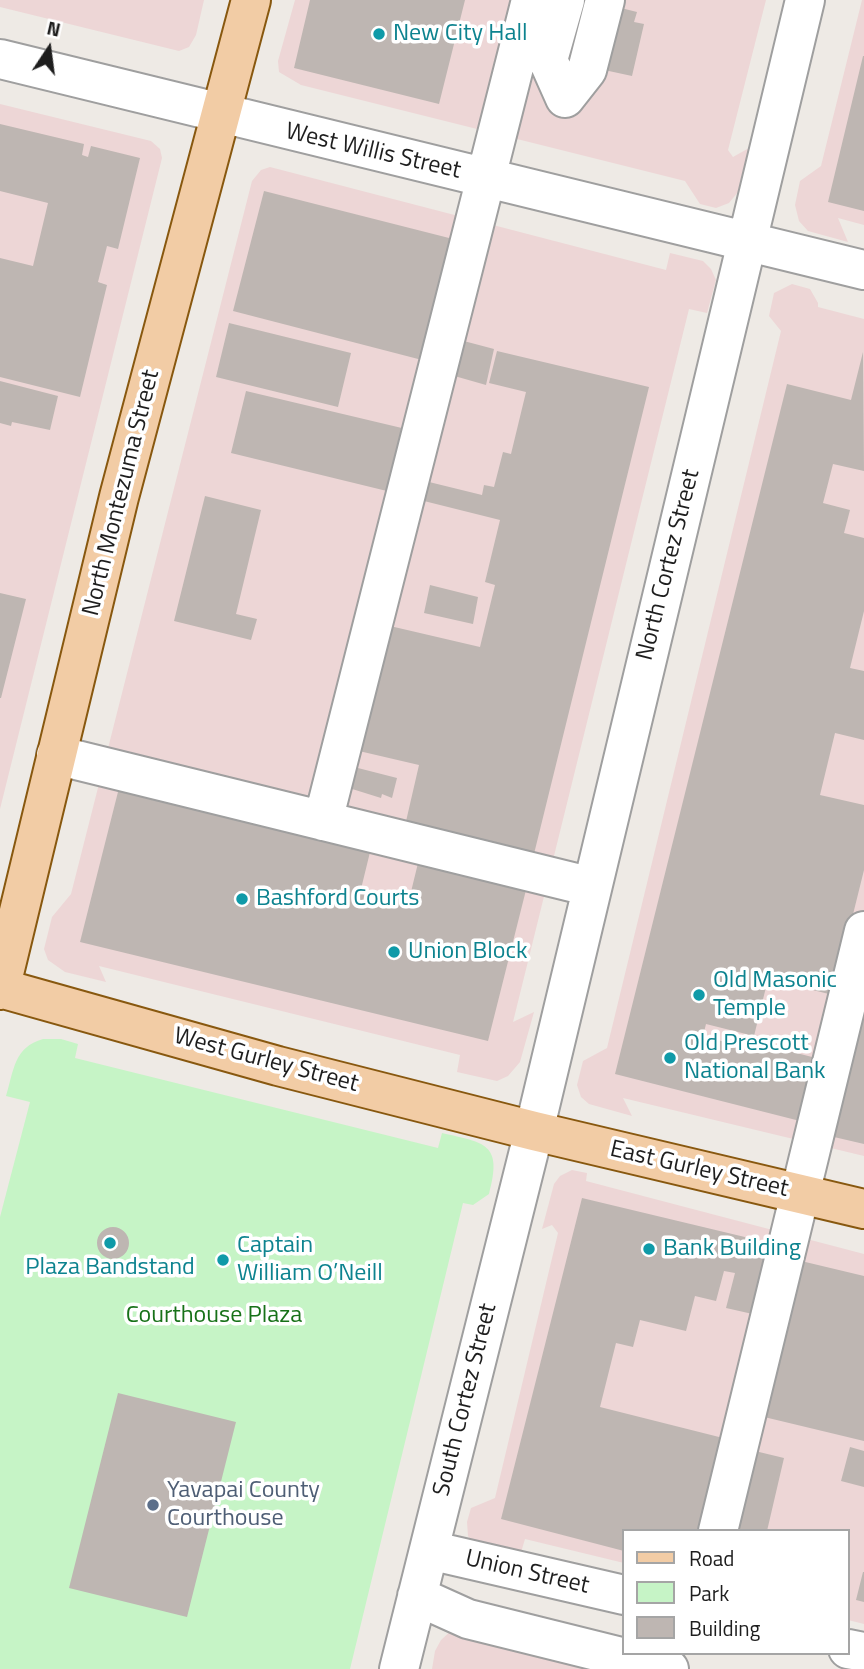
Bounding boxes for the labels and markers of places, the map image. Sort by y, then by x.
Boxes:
place label: New City Hall [393,20,528,48]
marker: New City Hall [371,26,387,42]
place label: Bashford Courts [256,885,419,913]
marker: Bashford Courts [234,891,250,907]
place label: Union Block [408,938,527,966]
marker: Union Block [386,944,402,960]
place label: Old Masonic Temple [713,967,837,1023]
marker: Old Masonic Temple [691,987,707,1003]
place label: Old Prescott National Bank [684,1030,826,1086]
marker: Old Prescott National Bank [662,1050,678,1066]
place label: Captain William O’Neill [237,1232,383,1288]
marker: Plaza Bandstand [102,1235,118,1251]
place label: Bank Building [663,1235,801,1263]
marker: Bank Building [641,1241,657,1257]
marker: Captain William O’Neill [215,1252,231,1268]
place label: Plaza Bandstand [25,1254,195,1282]
place label: Yavapai County Courthouse [167,1477,320,1533]
marker: Yavapai County Courthouse [145,1497,161,1513]

